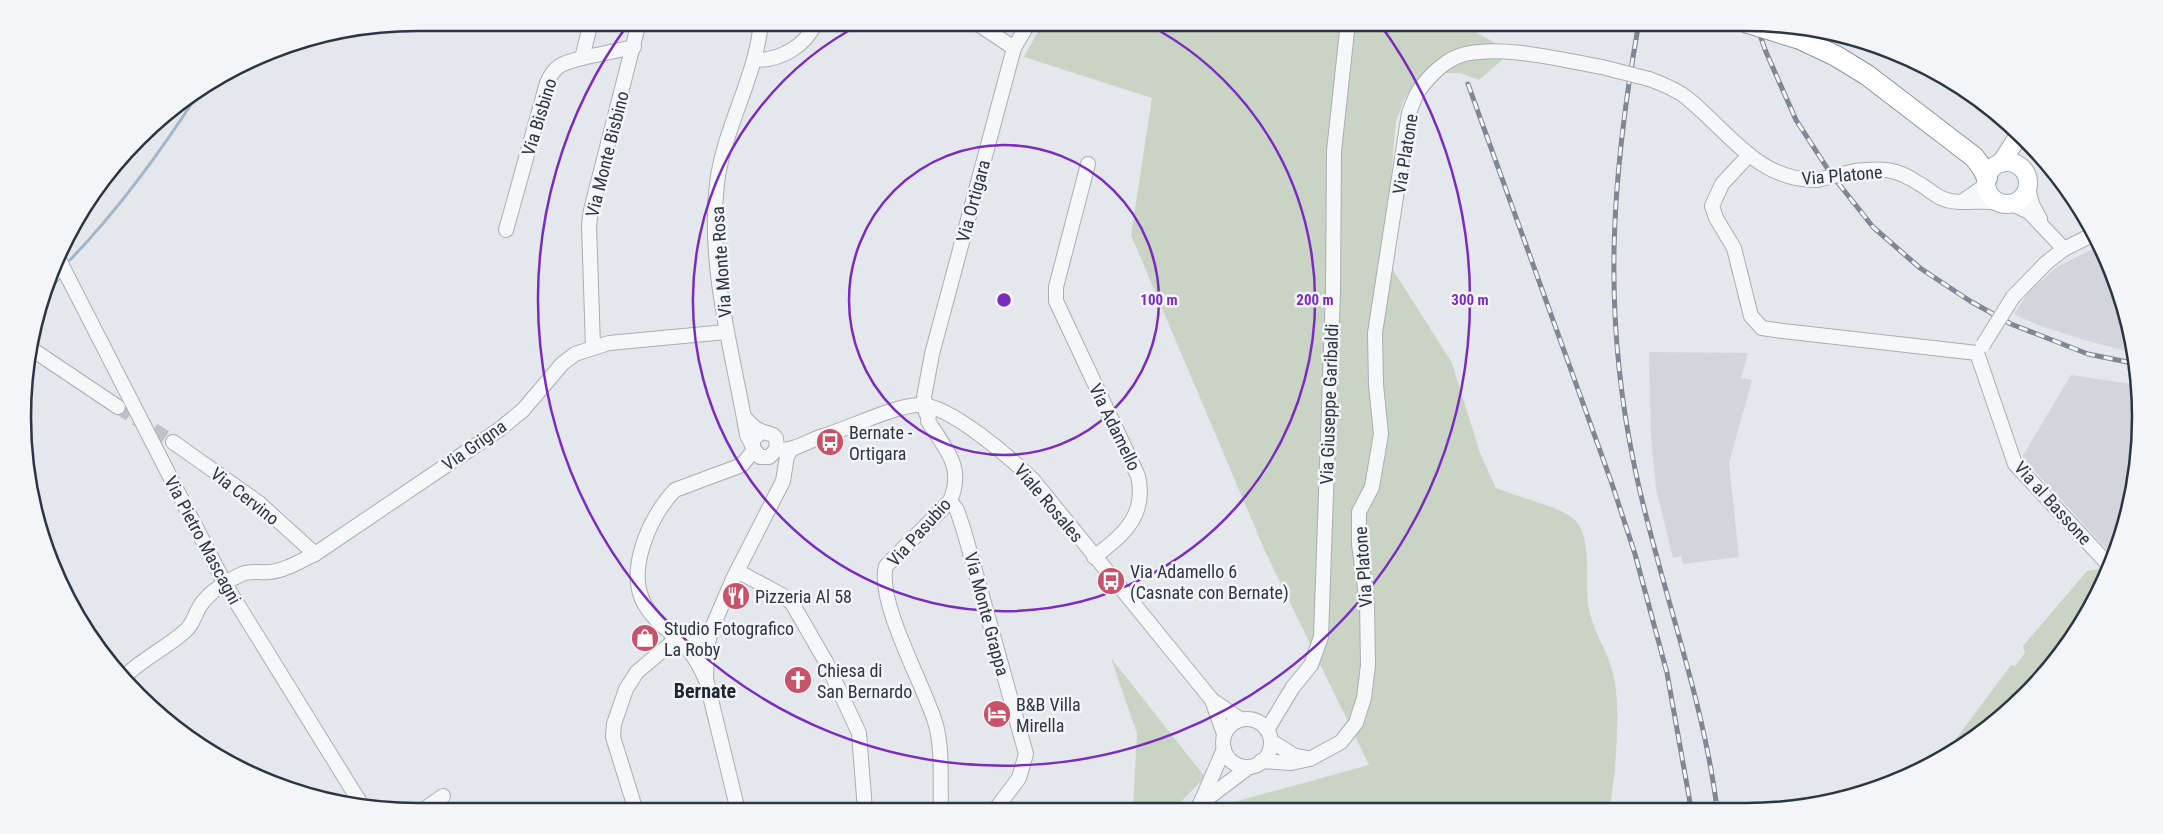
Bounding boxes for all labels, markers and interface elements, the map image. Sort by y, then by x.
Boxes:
street label: Via Bisbino [517,76,561,158]
street label: Via Monte Bisbino [581,89,633,219]
street label: Via Platone [1388,112,1422,196]
street label: Via Ortigara [952,158,994,244]
street label: Via Platone [1801,161,1883,189]
street label: Via Monte Rosa [707,206,735,318]
centre of rings [995,291,1013,309]
text: 100 m [1140,291,1178,309]
text: 200 m [1296,291,1334,309]
text: 300 m [1451,291,1489,309]
street label: Via Giuseppe Garibaldi [1316,323,1342,485]
street label: Via Adamello [1085,380,1145,474]
street label: Via Grigna [438,415,510,475]
place label: Bernate - Ortigara [849,422,913,464]
bus stop icon: Bernate - Ortigara [815,427,845,457]
street label: Via al Bassone [2010,457,2096,549]
street label: Viale Rosales [1010,460,1088,546]
street label: Via Cervino [207,463,283,529]
street label: Via Pietro Mascagni [160,472,246,608]
street label: Via Pasubio [883,494,955,570]
street label: Via Platone [1350,526,1376,608]
street label: Via Monte Grappa [960,550,1014,678]
place label: Via Adamello 6 (Casnate con Bernate) [1130,561,1289,604]
bus stop icon: Via Adamello 6 (Casnate con Bernate) [1096,566,1126,596]
restaurant icon: Pizzeria Al 58 [721,581,751,611]
place label: Pizzeria Al 58 [755,586,852,607]
place label: Studio Fotografico La Roby [664,618,794,660]
shop icon: Studio Fotografico La Roby [630,623,660,653]
place label: Chiesa di San Bernardo [817,660,912,702]
church icon: Chiesa di San Bernardo [783,665,813,695]
district label: Bernate [674,679,736,703]
place label: B&B Villa Mirella [1016,694,1081,736]
hotel icon: B&B Villa Mirella [982,699,1012,729]

